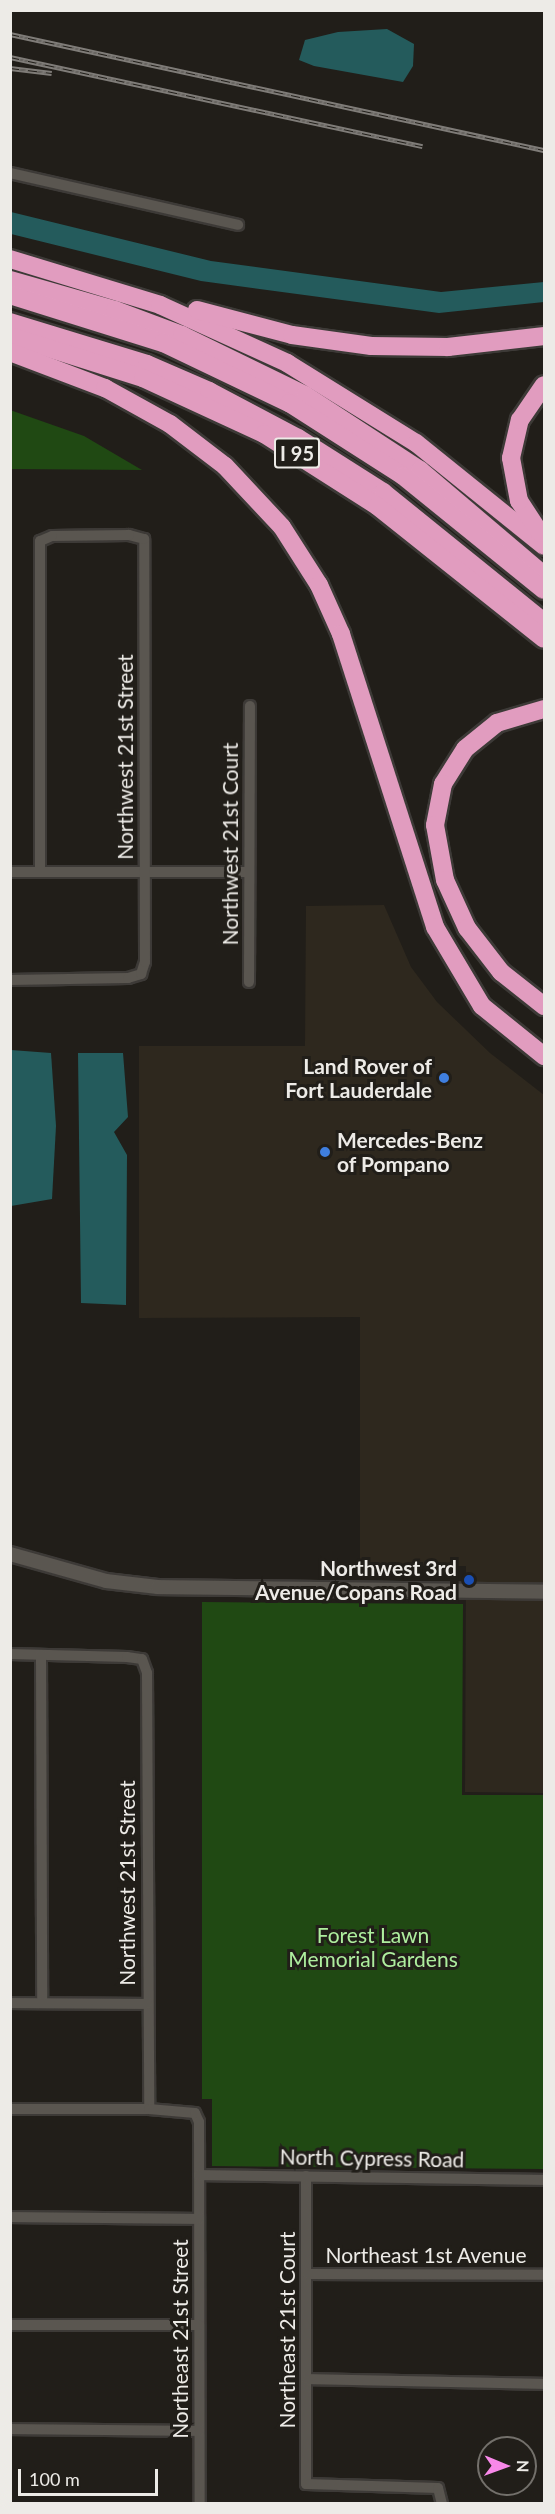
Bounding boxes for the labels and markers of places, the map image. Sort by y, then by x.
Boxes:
place label: Land Rover of Fort Lauderdale [285,1053,432,1103]
marker: Land Rover of Fort Lauderdale [437,1071,451,1085]
place label: Mercedes-Benz of Pompano [337,1127,483,1177]
marker: Mercedes-Benz of Pompano [318,1145,332,1159]
place label: Northwest 3rd Avenue/Copans Road [255,1555,457,1605]
marker: Northwest 3rd Avenue/Copans Road [462,1573,476,1587]

